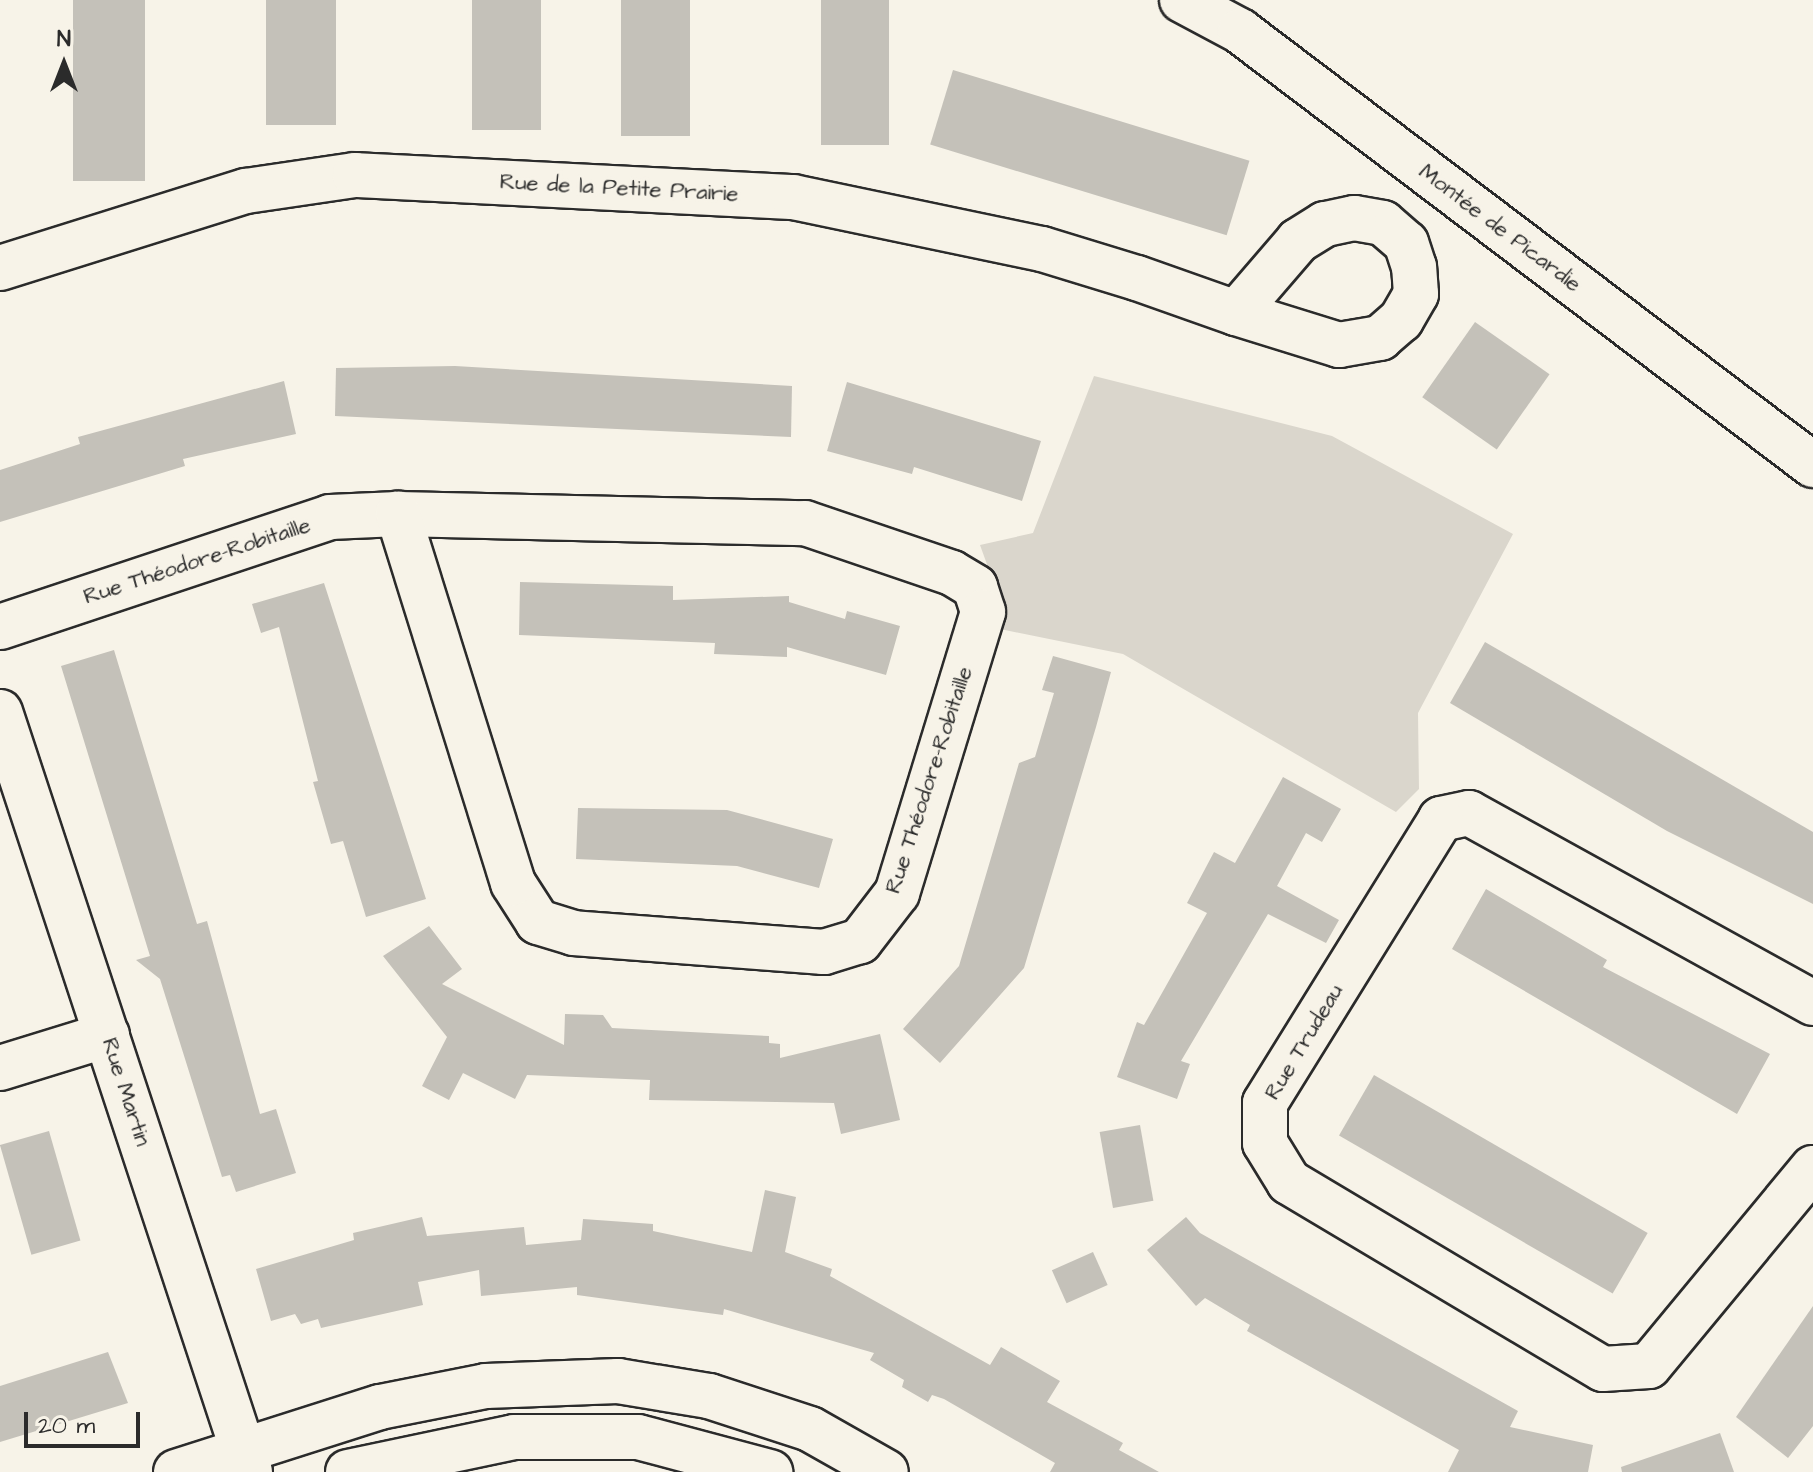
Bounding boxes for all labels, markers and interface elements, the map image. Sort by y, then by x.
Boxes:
north arrow [24,24,104,104]
text: N [57,24,71,55]
street label: Montée de Picardie [1414,158,1586,298]
street label: Rue de la Petite Prairie [499,169,739,207]
street label: Rue Théodore-Robitaille [80,512,314,610]
street label: Rue Théodore-Robitaille [880,663,978,897]
street label: Rue Trudeau [1259,979,1349,1105]
street label: Rue Martin [96,1035,156,1149]
scale bar [28,1396,144,1446]
text: 20 m [38,1409,95,1443]

